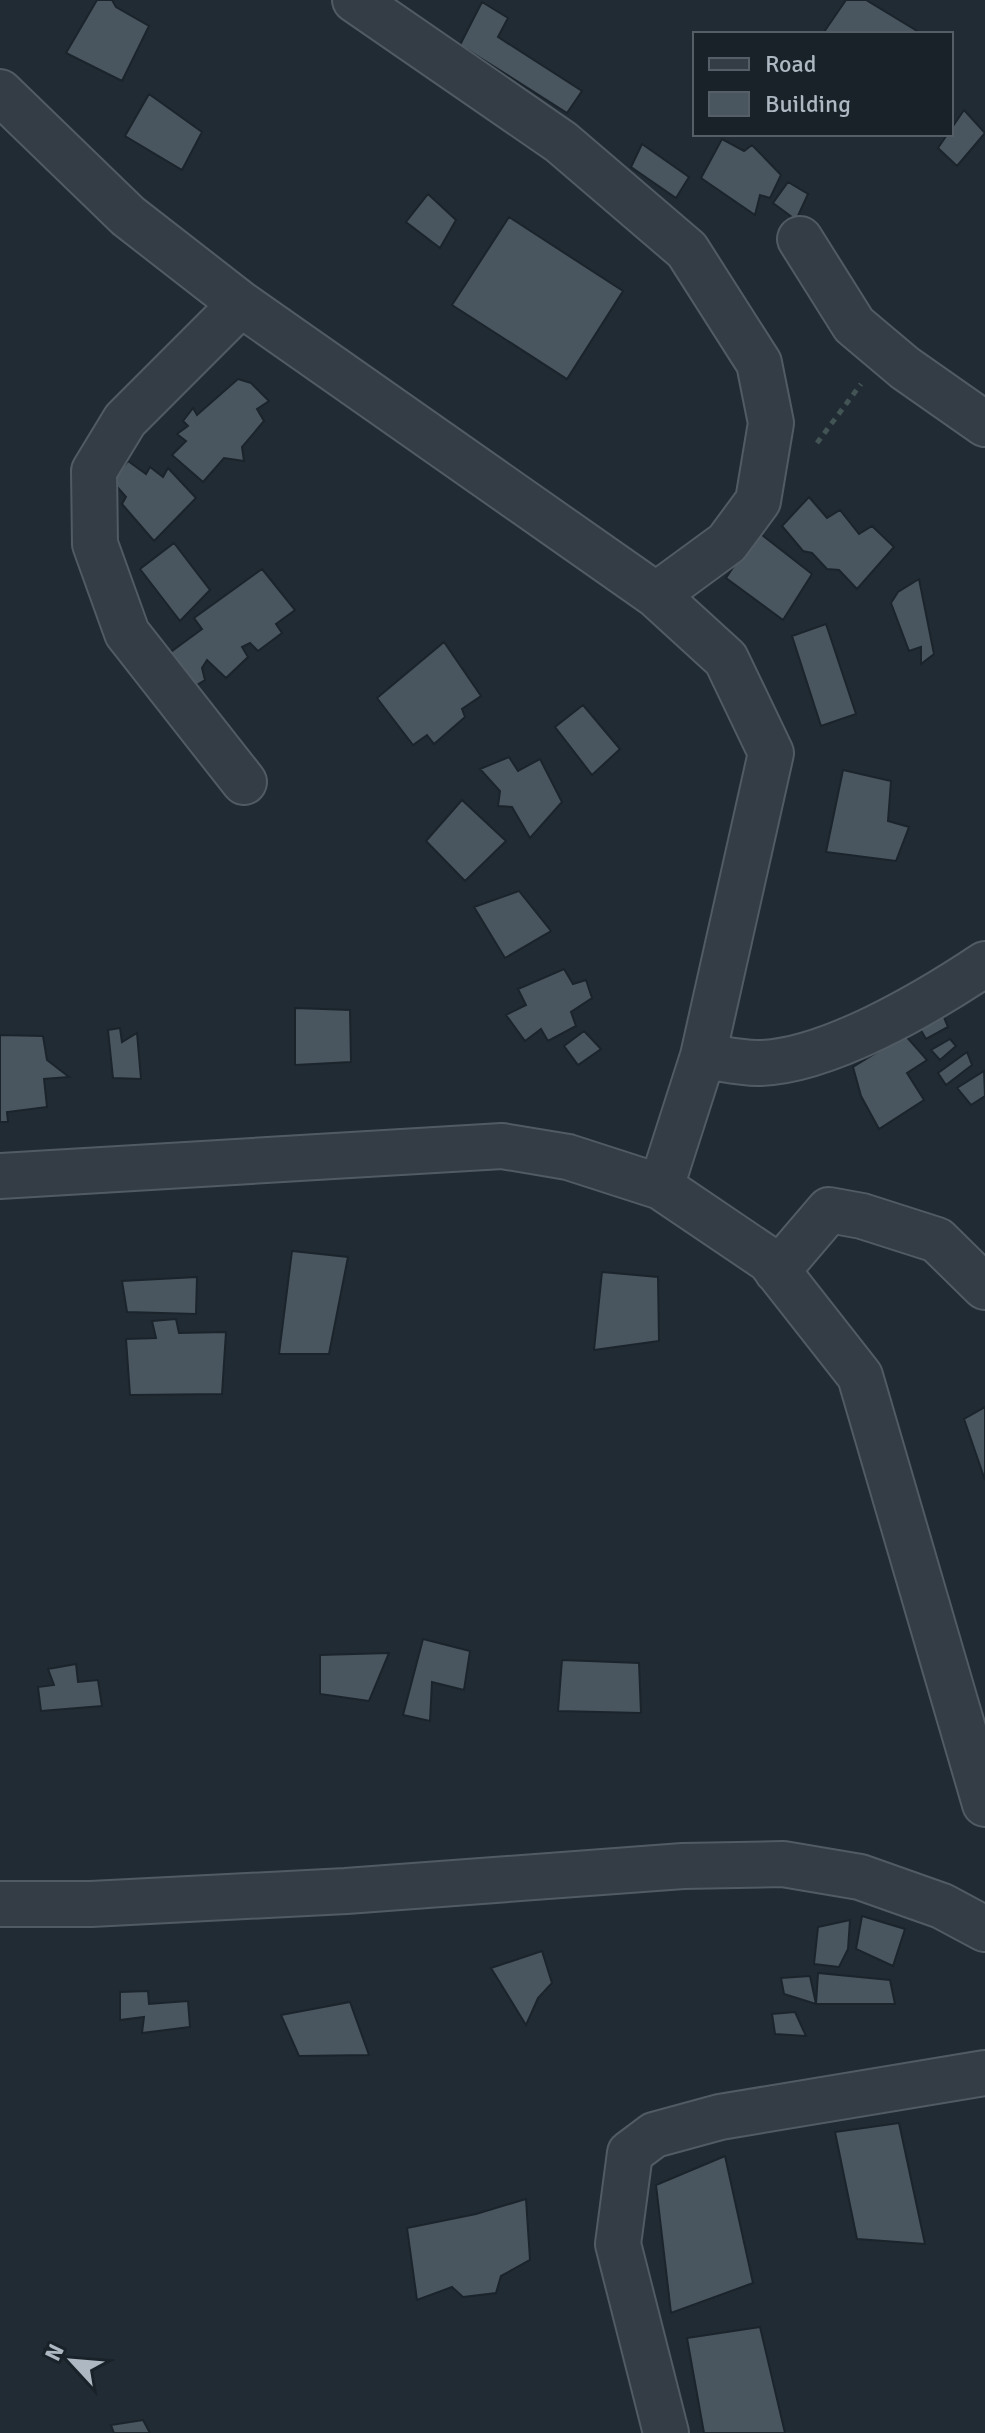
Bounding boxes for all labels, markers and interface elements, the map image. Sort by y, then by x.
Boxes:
legend [693,32,953,136]
text: Road [765,49,816,79]
text: Building [765,89,851,119]
north arrow [32,2321,112,2401]
text: N [39,2340,70,2365]

